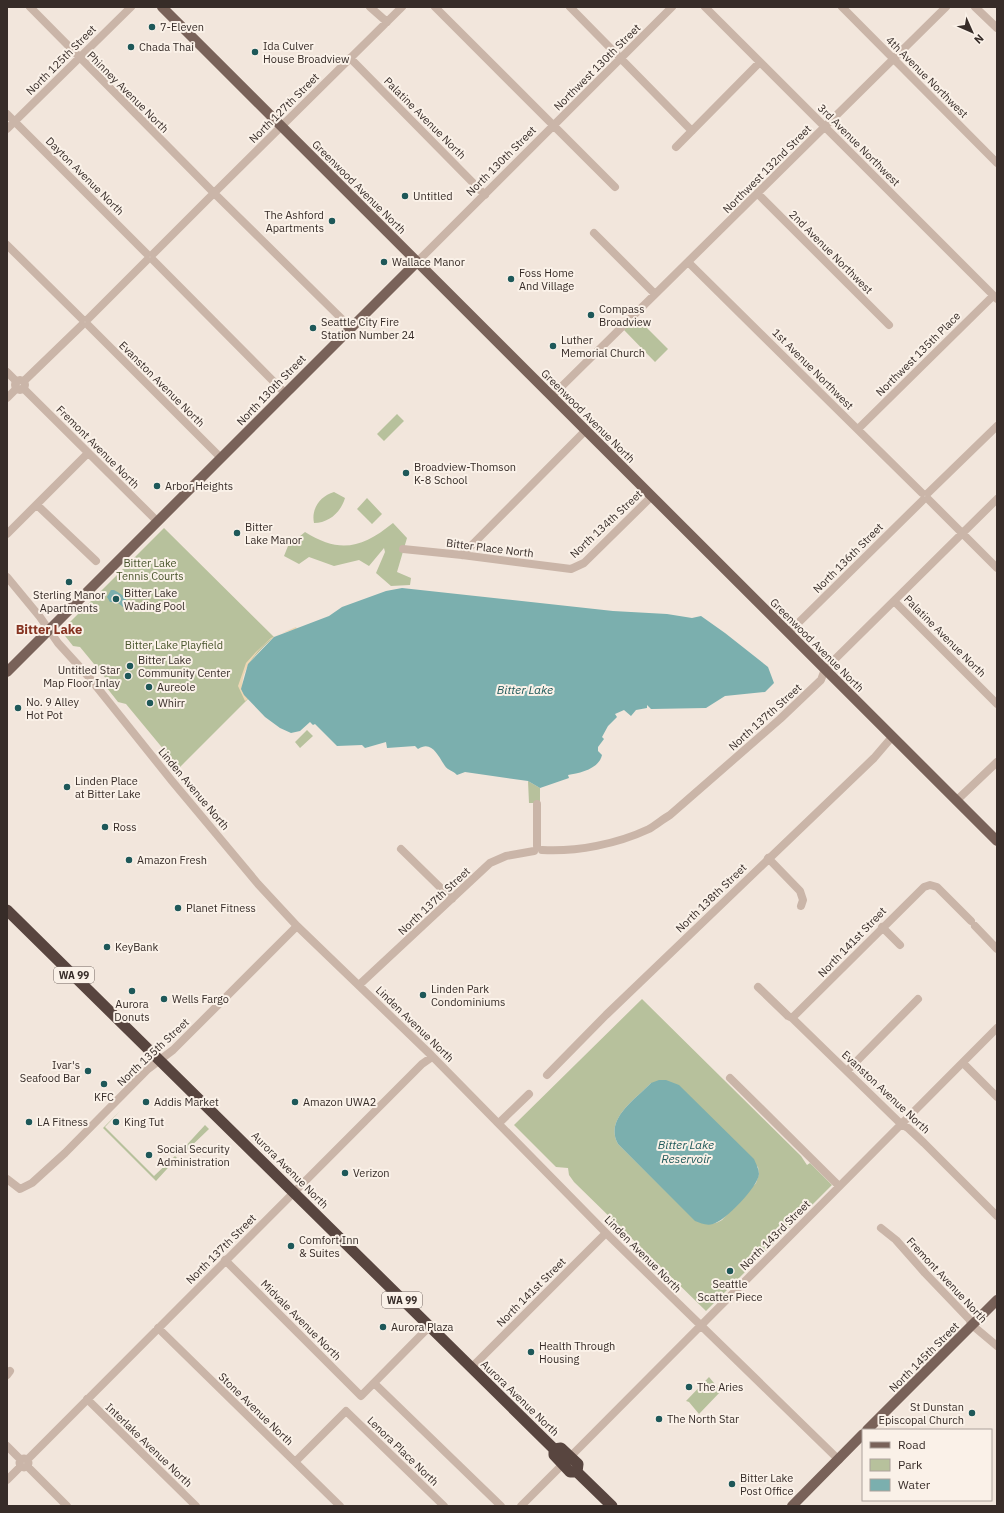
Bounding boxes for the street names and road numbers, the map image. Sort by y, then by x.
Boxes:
street label: Northwest 130th Street [551,21,643,113]
street label: North 125th Street [23,22,99,98]
street label: 4th Avenue Northwest [883,33,971,121]
street label: Phinney Avenue North [84,48,172,136]
street label: North 127th Street [246,70,322,146]
street label: Palatine Avenue North [381,74,469,162]
street label: 3rd Avenue Northwest [815,101,903,189]
street label: Northwest 132nd Street [720,122,814,216]
street label: North 130th Street [463,123,539,199]
street label: Dayton Avenue North [43,134,127,218]
street label: Greenwood Avenue North [309,137,409,237]
street label: 2nd Avenue Northwest [786,207,876,297]
street label: Northwest 135th Place [873,309,963,399]
street label: 1st Avenue Northwest [769,325,857,413]
street label: Evanston Avenue North [116,338,208,430]
street label: North 130th Street [234,351,309,428]
street label: Greenwood Avenue North [538,366,638,466]
street label: Fremont Avenue North [53,402,143,492]
street label: North 134th Street [567,487,645,561]
street label: North 136th Street [810,520,886,596]
street label: Bitter Place North [445,536,535,560]
street label: Palatine Avenue North [901,592,989,680]
street label: Greenwood Avenue North [767,595,867,695]
street label: North 137th Street [726,680,804,753]
street label: Linden Avenue North [155,745,233,833]
street label: North 138th Street [673,860,750,935]
street label: North 137th Street [395,864,473,938]
street label: North 141st Street [815,904,889,980]
road number: WA 99 [54,967,94,983]
street label: Linden Avenue North [373,983,457,1065]
street label: North 135th Street [114,1015,192,1089]
street label: Evanston Avenue North [839,1048,933,1136]
street label: Aurora Avenue North [249,1129,331,1211]
street label: North 143rd Street [737,1197,813,1273]
street label: North 137th Street [183,1211,259,1287]
street label: Linden Avenue North [602,1213,684,1295]
street label: Fremont Avenue North [904,1234,990,1326]
street label: North 141st Street [493,1254,569,1330]
street label: Midvale Avenue North [258,1277,344,1363]
road number: WA 99 [382,1292,422,1308]
street label: North 145th Street [886,1319,962,1395]
street label: Aurora Avenue North [478,1357,562,1439]
street label: Stone Avenue North [216,1370,296,1448]
street label: Interlake Avenue North [103,1400,195,1490]
street label: Lenora Place North [364,1413,442,1489]

